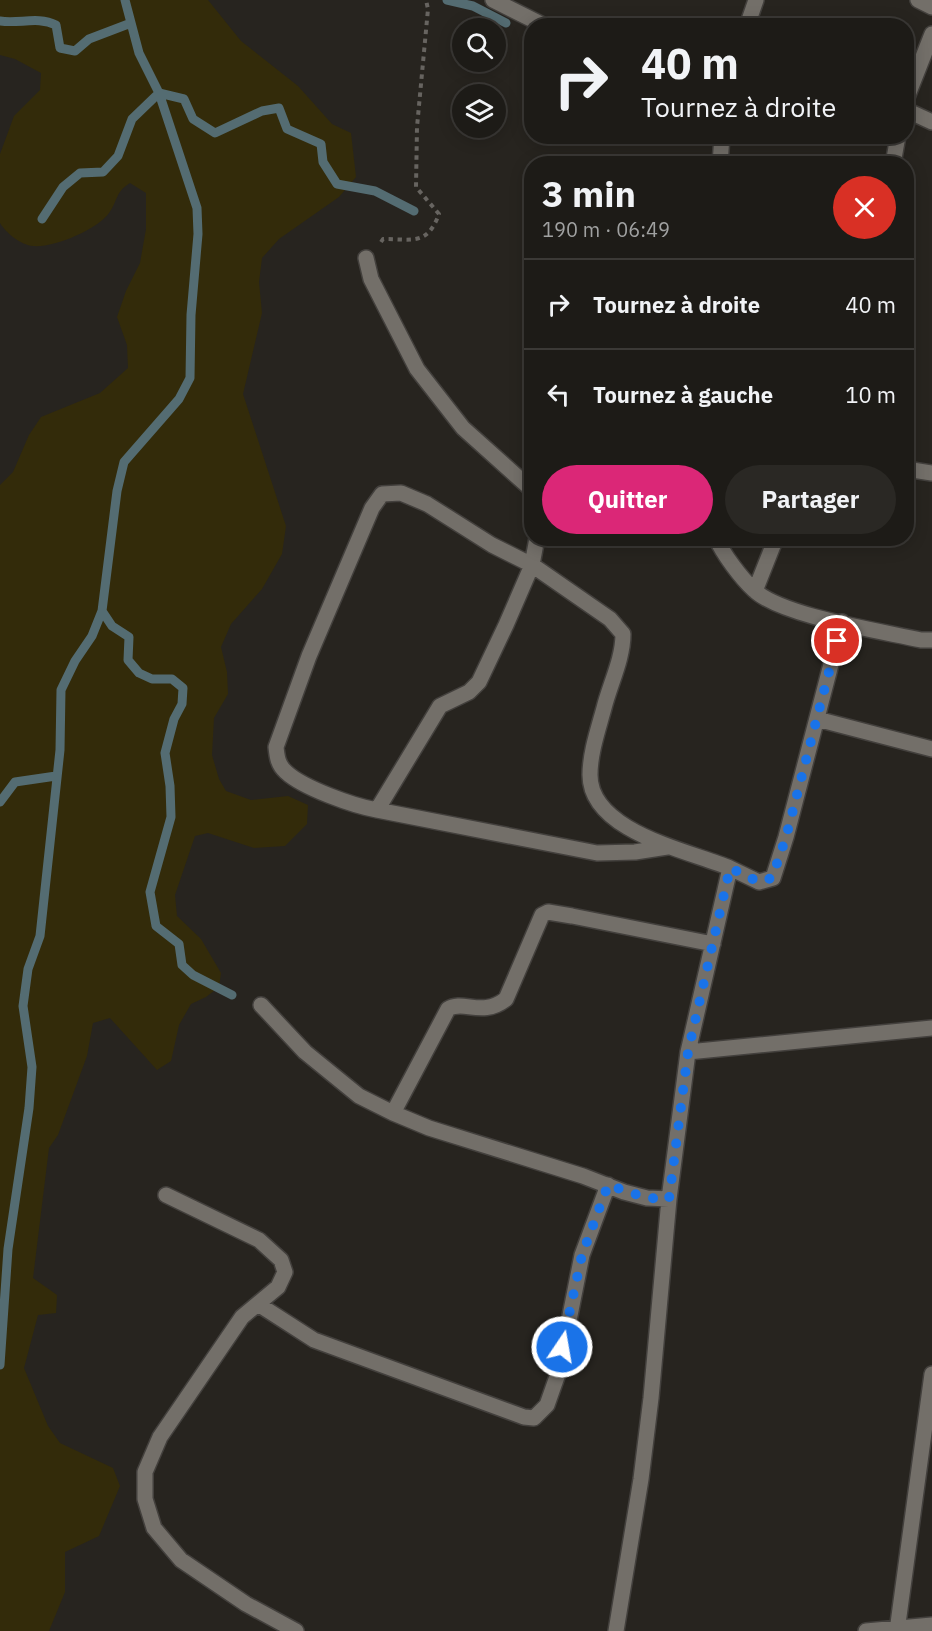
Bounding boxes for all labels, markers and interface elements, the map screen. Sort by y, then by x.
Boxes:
map controls [452,18,506,138]
button: search [452,18,506,72]
text: 40 m [641,36,739,91]
icon: right [542,42,620,120]
button: layers [452,84,506,138]
text: Tournez à droite [641,89,836,124]
text: 3 min [542,170,636,217]
button: close [833,176,896,239]
text: 190 m · 06:49 [542,216,670,243]
icon: right [542,288,575,321]
text: Tournez à droite [593,290,760,319]
text: 40 m [845,290,896,319]
icon: left [542,378,575,411]
text: Tournez à gauche [593,380,773,409]
text: 10 m [845,380,896,409]
button: Quitter [542,465,713,534]
button: Partager [725,465,896,534]
pin [811,615,862,666]
icon: arrive [820,624,853,657]
position arrow [530,1315,594,1379]

